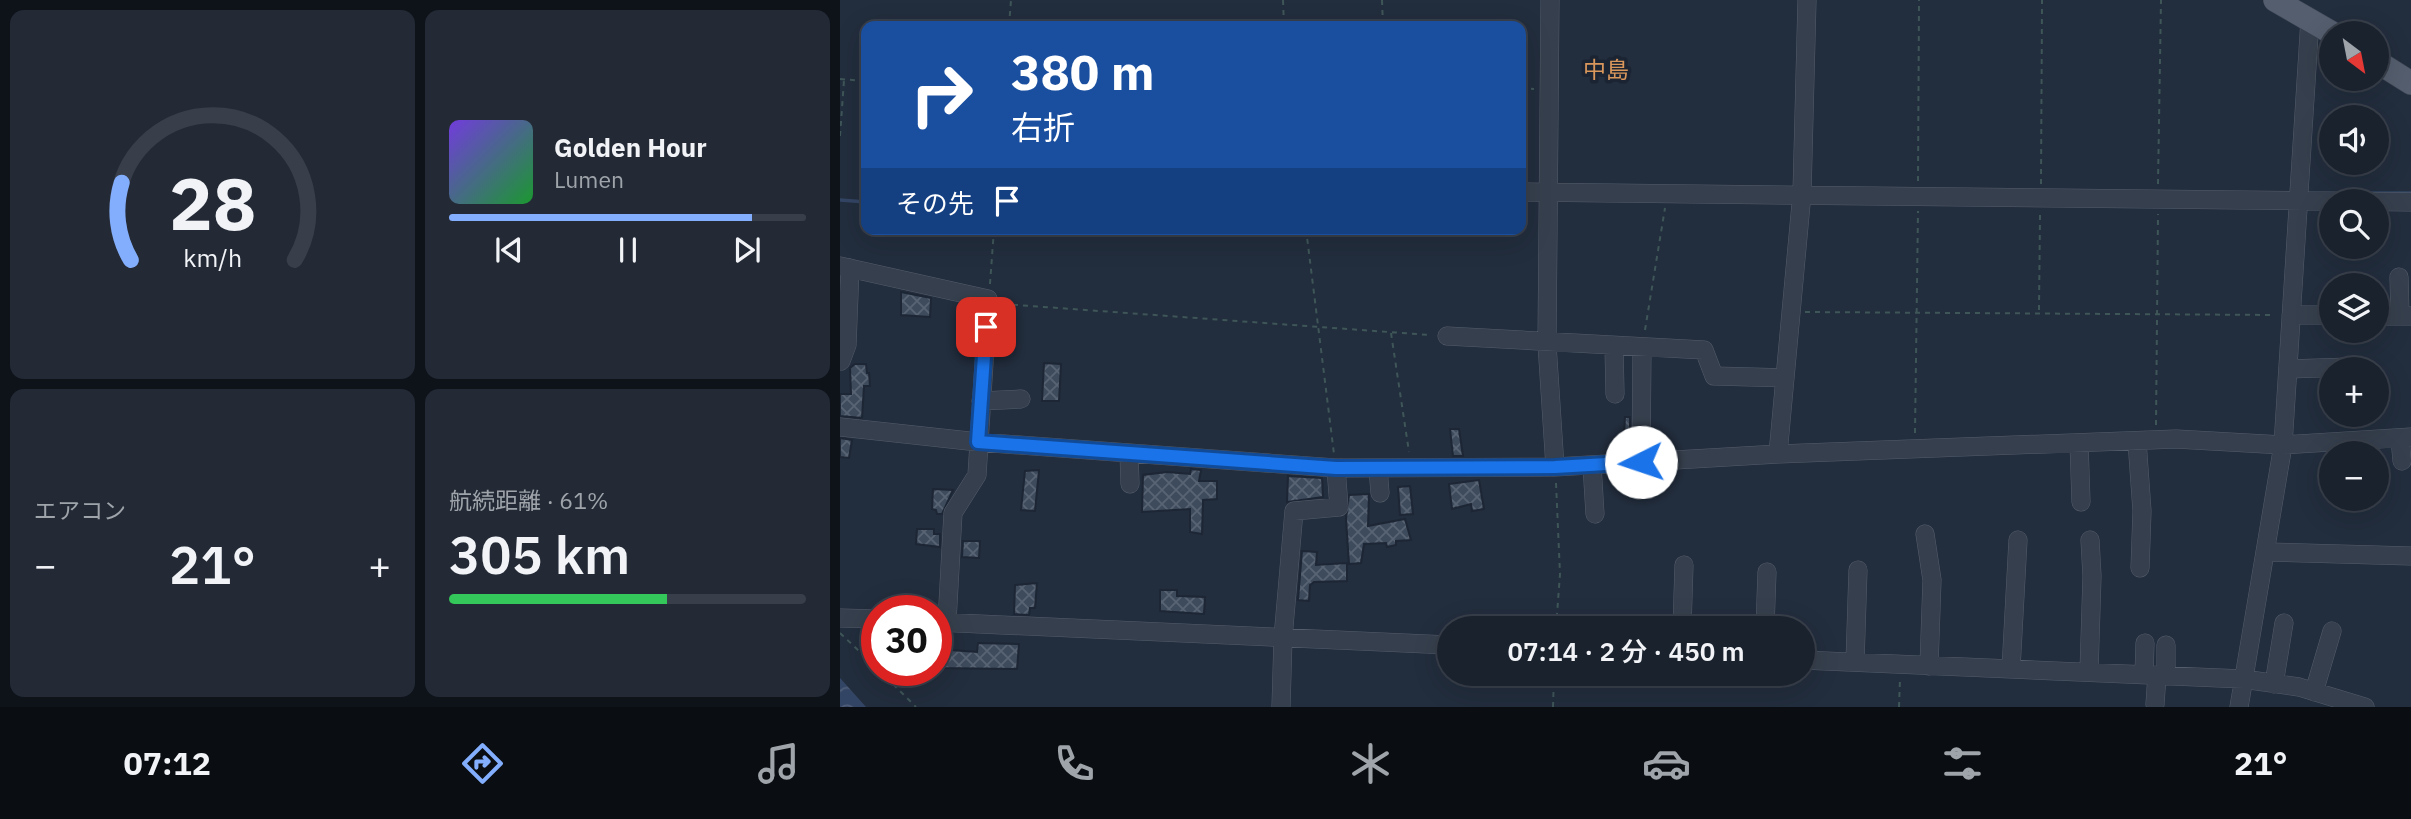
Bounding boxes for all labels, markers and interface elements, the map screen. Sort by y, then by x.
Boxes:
north arrow [2319,21,2389,91]
map controls [2319,21,2389,511]
text: 380 m [1011,40,1155,103]
icon: right [896,49,987,140]
district label: 中島 [1583,54,1629,84]
button: sound [2319,105,2389,175]
text: 右折 [1011,106,1075,148]
text: Golden Hour [554,130,707,164]
text: 28 [169,156,256,251]
text: Lumen [554,164,624,194]
icon: arrive [988,182,1026,220]
text: その先 [896,186,974,220]
button: search [2319,189,2389,259]
icon: previous [490,231,528,269]
icon: pause [609,231,647,269]
icon: next [728,231,766,269]
text: km/h [183,241,242,274]
button: layers [2319,273,2389,343]
pin [956,297,1016,357]
icon: arrive [967,308,1005,346]
button: + [2319,357,2389,427]
position arrow [1604,425,1678,499]
button: − [2319,441,2389,511]
text: 航続距離 · 61% [449,485,608,515]
text: エアコン [34,495,126,525]
text: 305 km [449,521,630,588]
text: 21° [169,531,256,598]
text: − [34,540,57,589]
text: + [368,540,391,589]
speed limit sign: 30 [861,595,952,686]
text: 07:14 · 2 分 · 450 m [1507,634,1745,668]
icon: directions [458,739,507,788]
icon: music [754,739,803,788]
icon: phone [1050,739,1099,788]
icon: climate [1346,739,1395,788]
icon: car [1642,739,1691,788]
icon: filters [1938,739,1987,788]
text: 07:12 [124,742,211,784]
text: 21° [2234,742,2287,784]

